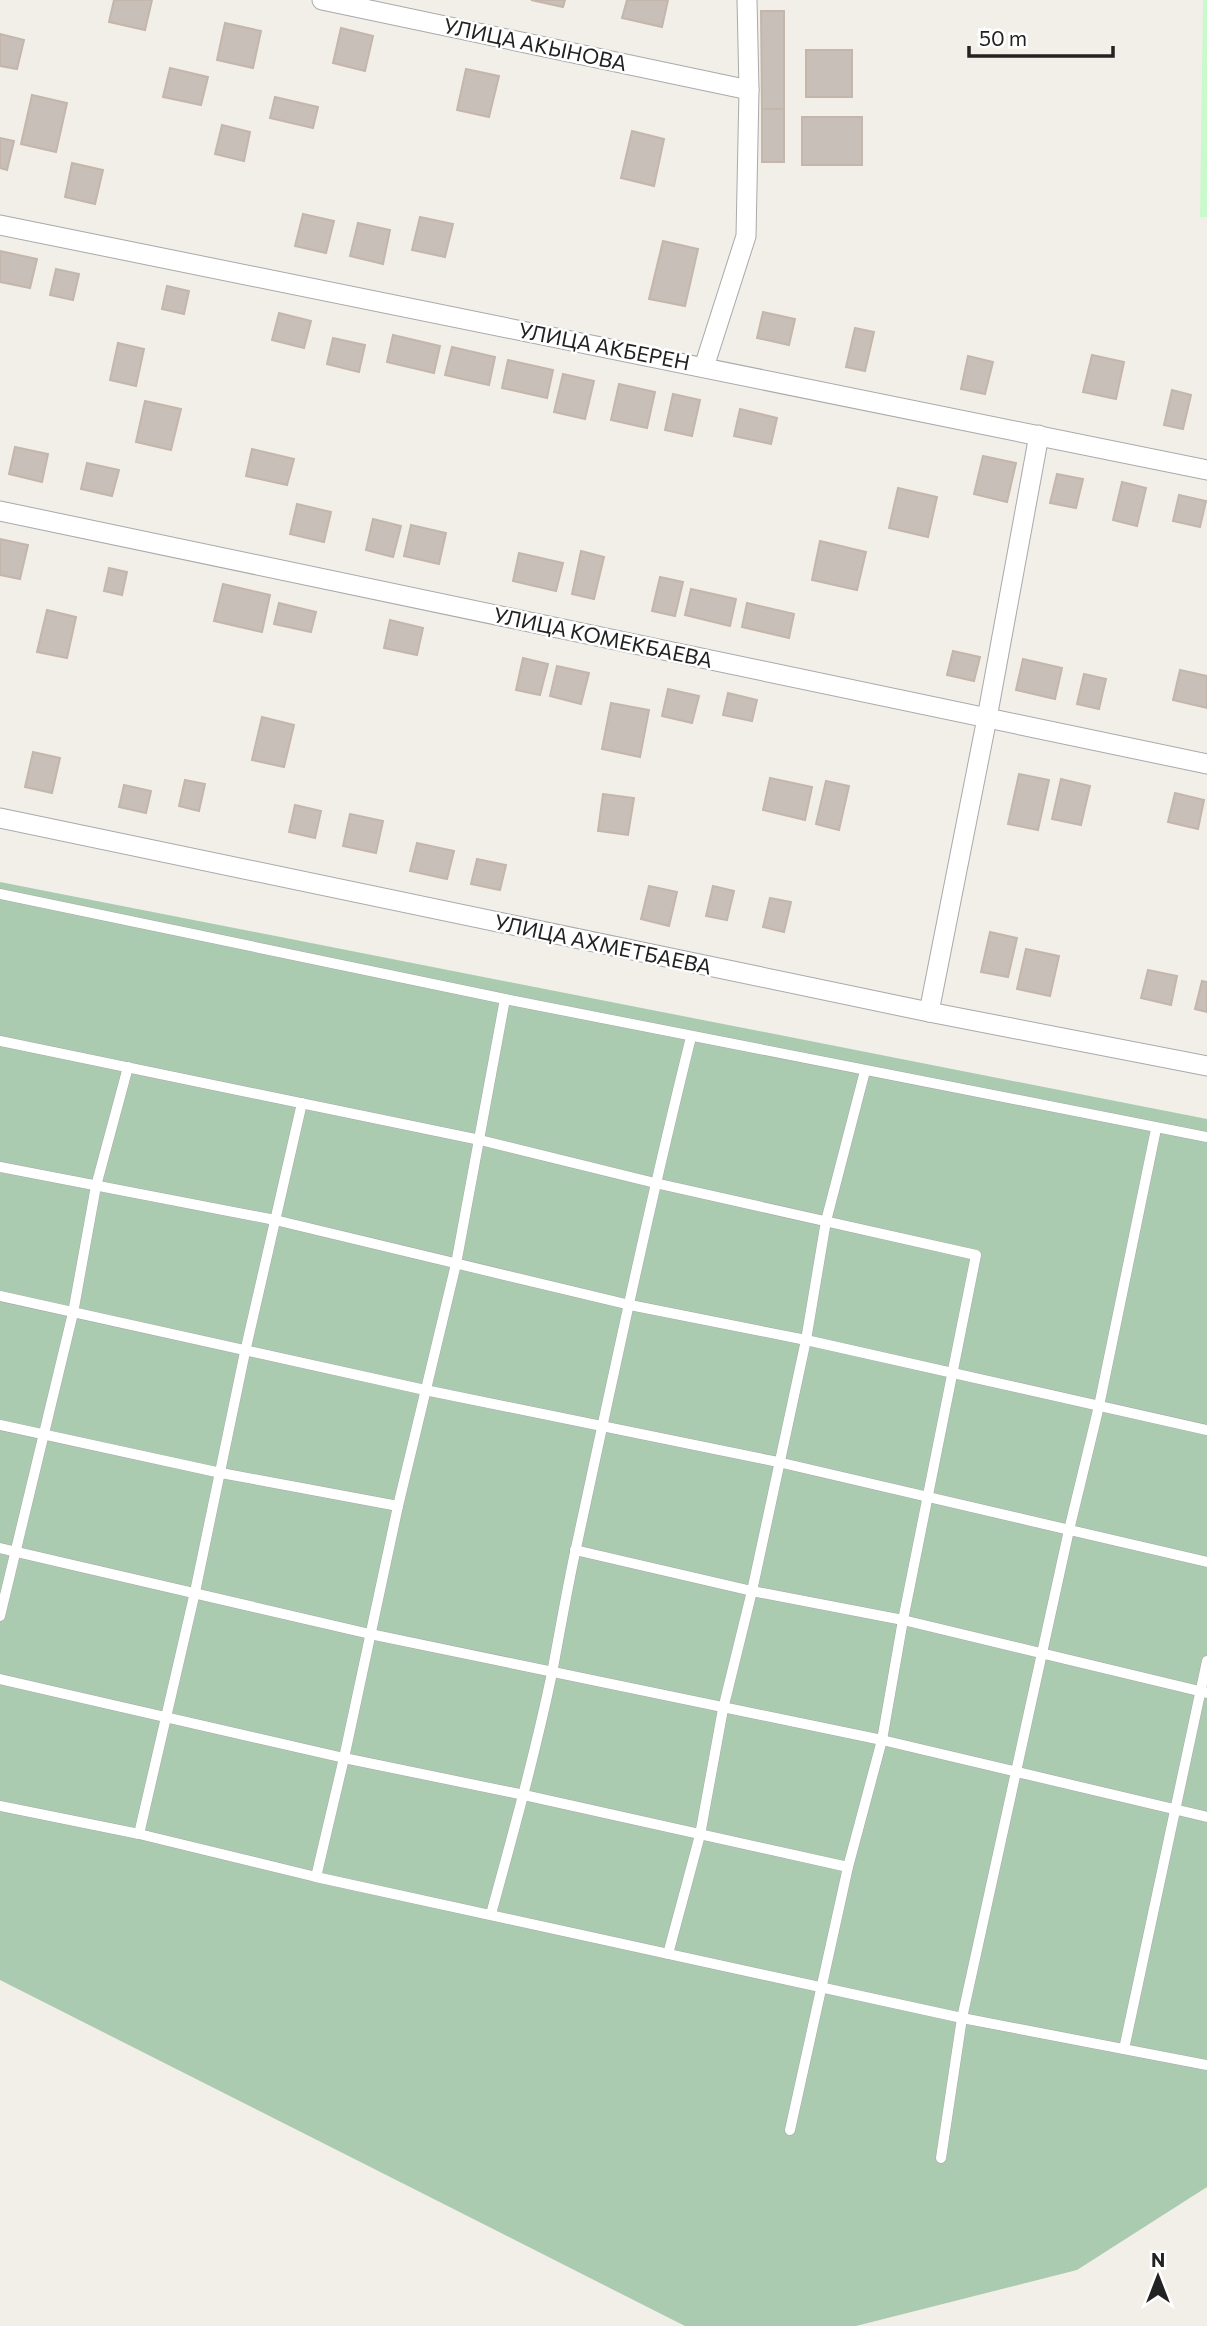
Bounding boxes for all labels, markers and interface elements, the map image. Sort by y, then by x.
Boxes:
street label: УЛИЦА АКЫНОВА [441,12,629,75]
scale bar [969,14,1112,58]
text: 50 m [979,25,1027,50]
street label: УЛИЦА АКБЕРЕН [516,317,692,374]
street label: УЛИЦА КОМЕКБАЕВА [491,601,715,672]
street label: УЛИЦА АХМЕТБАЕВА [492,908,714,979]
north arrow [1123,2242,1193,2312]
text: N [1151,2248,1165,2271]

